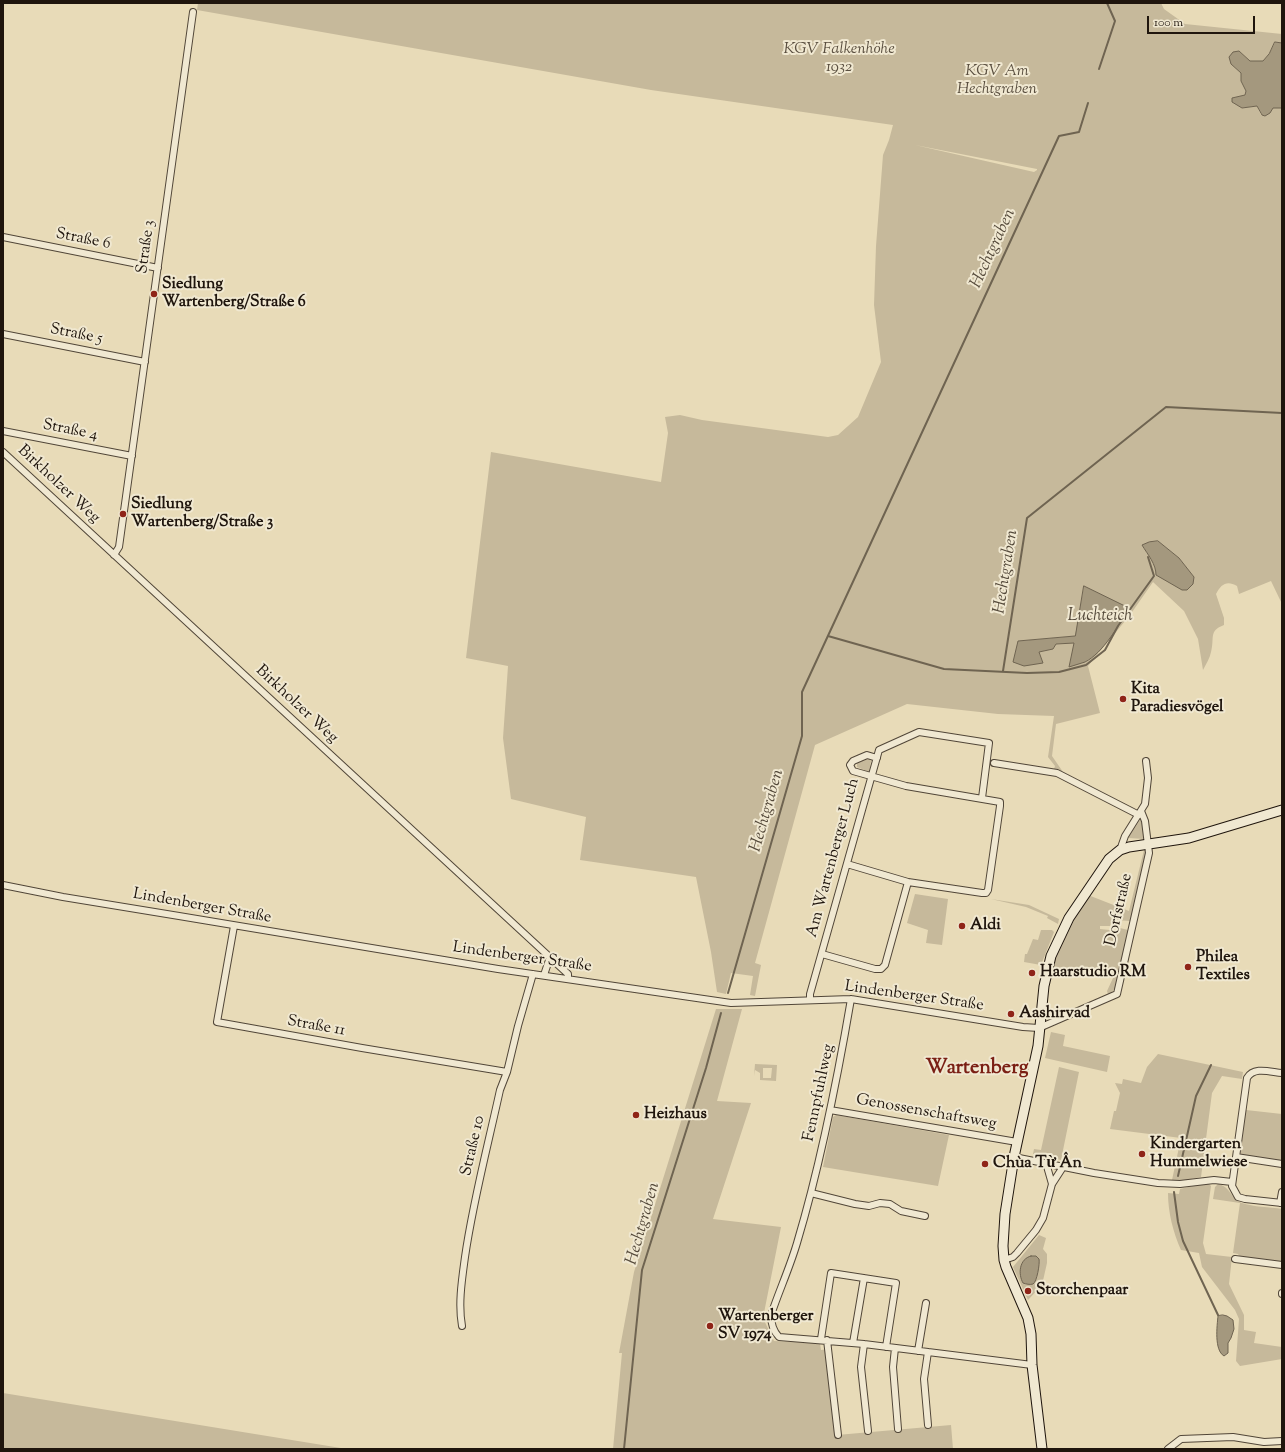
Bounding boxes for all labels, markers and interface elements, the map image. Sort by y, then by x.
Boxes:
scale bar [1149,8,1257,34]
text: 100 m [1154,14,1183,32]
park label: KGV Falkenhöhe 1932 [783,40,895,78]
park label: KGV Am Hechtgraben [957,62,1037,100]
water label: Hechtgraben [967,206,1021,292]
street label: Straße 3 [134,219,160,275]
street label: Straße 6 [54,225,112,255]
place label: Siedlung Wartenberg/Straße 6 [162,275,306,313]
marker: Siedlung Wartenberg/Straße 6 [149,289,159,299]
street label: Straße 5 [48,321,104,349]
street label: Straße 4 [41,416,99,446]
street label: Birkholzer Weg [13,442,103,528]
place label: Siedlung Wartenberg/Straße 3 [131,495,273,533]
marker: Siedlung Wartenberg/Straße 3 [118,509,128,519]
water label: Hechtgraben [990,529,1024,615]
water label: Luchteich [1067,607,1133,627]
street label: Birkholzer Weg [251,662,341,748]
place label: Kita Paradiesvögel [1131,680,1224,718]
marker: Kita Paradiesvögel [1118,694,1128,704]
water label: Hechtgraben [747,767,789,855]
street label: Am Wartenberger Luch [803,776,865,940]
street label: Dorfstraße [1102,872,1138,948]
street label: Lindenberger Straße [131,885,273,929]
place label: Aldi [970,916,1001,936]
marker: Aldi [957,921,967,931]
street label: Lindenberger Straße [451,939,593,977]
place label: Philea Textiles [1196,948,1250,986]
marker: Philea Textiles [1183,962,1193,972]
place label: Haarstudio RM [1040,963,1146,983]
marker: Haarstudio RM [1027,968,1037,978]
street label: Lindenberger Straße [843,978,985,1016]
place label: Aashirvad [1019,1004,1090,1024]
marker: Aashirvad [1006,1009,1016,1019]
street label: Straße 11 [285,1012,347,1042]
street label: Fennpfuhlweg [800,1043,840,1143]
district label: Wartenberg [926,1058,1028,1082]
street label: Genossenschaftsweg [854,1091,998,1135]
place label: Heizhaus [644,1105,707,1125]
marker: Heizhaus [631,1110,641,1120]
street label: Straße 10 [458,1114,490,1178]
place label: Kindergarten Hummelwiese [1150,1135,1247,1173]
marker: Kindergarten Hummelwiese [1137,1149,1147,1159]
place label: Chùa Từ Ân [993,1154,1082,1174]
marker: Chùa Từ Ân [980,1159,990,1169]
water label: Hechtgraben [623,1180,665,1268]
place label: Storchenpaar [1036,1281,1128,1301]
marker: Storchenpaar [1023,1286,1033,1296]
place label: Wartenberger SV 1974 [718,1307,814,1345]
marker: Wartenberger SV 1974 [705,1321,715,1331]

